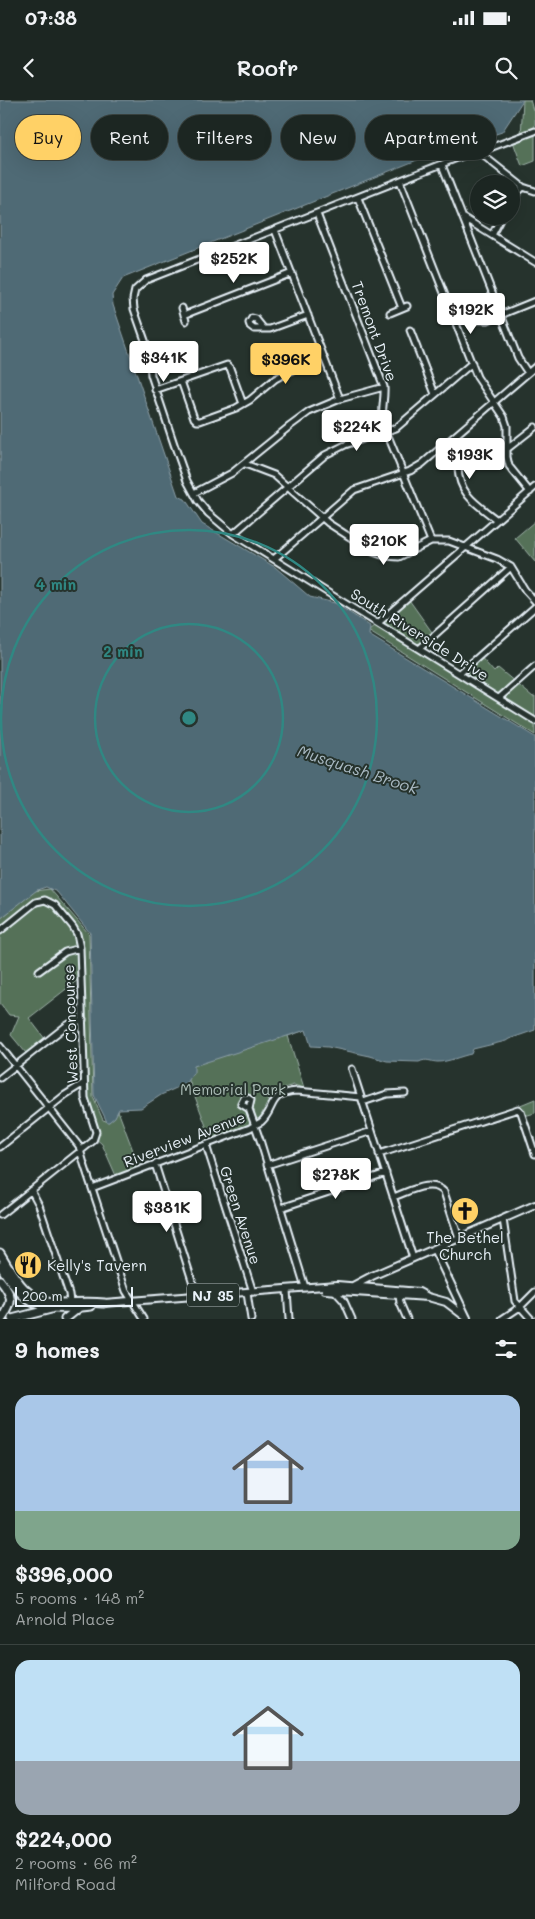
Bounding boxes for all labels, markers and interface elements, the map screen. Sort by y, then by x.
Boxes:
text: 07:38 [25,5,77,30]
text: Roofr [237,53,298,82]
icon: back [15,54,43,82]
icon: search [492,54,520,82]
chip: Buy [15,115,81,160]
chip: Rent [91,115,168,160]
chip: Filters [178,115,271,160]
chip: New [281,115,355,160]
chip: Apartment [365,115,496,160]
map controls [470,175,520,225]
button: layers [470,175,520,225]
pin: $252K [199,242,269,284]
text: $252K [210,247,258,268]
street label: Tremont Drive [348,278,402,384]
pin: $192K [436,292,506,335]
text: $192K [448,298,494,319]
pin: $341K [129,340,199,383]
pin: $396K [251,342,321,385]
text: $341K [140,346,188,367]
text: $396K [261,348,311,369]
pin: $224K [322,410,392,452]
text: $224K [333,415,381,436]
pin: $193K [435,438,505,480]
text: $193K [447,443,493,464]
pin: $210K [349,524,419,566]
text: $210K [361,529,407,550]
text: 4 min [36,574,76,594]
street label: South Riverside Drive [347,583,493,685]
text: 2 min [103,641,143,661]
centre of rings [180,709,198,727]
water label: Musquash Brook [295,740,421,799]
street label: West Concourse [58,964,82,1084]
park label: Memorial Park [180,1079,286,1099]
street label: Riverview Avenue [120,1107,248,1171]
pin: $278K [301,1158,371,1200]
street label: Green Avenue [216,1163,266,1267]
text: $278K [312,1163,360,1184]
pin: $381K [132,1190,202,1233]
text: $381K [143,1196,191,1217]
church icon: The Bethel Church [450,1196,480,1226]
place label: The Bethel Church [426,1227,504,1264]
restaurant icon: Kelly's Tavern [13,1250,43,1280]
place label: Kelly's Tavern [47,1255,147,1275]
scale bar [15,1284,132,1307]
road number: NJ 35 [187,1284,239,1306]
text: 200 m [22,1286,63,1305]
icon: filters [492,1335,520,1363]
text: 9 homes [15,1336,100,1363]
icon: home [223,1427,313,1517]
text: $396,000 [15,1560,113,1587]
text: 5 rooms · 148 m² [15,1587,144,1608]
text: Arnold Place [15,1608,115,1629]
icon: home [223,1693,313,1783]
text: $224,000 [15,1825,112,1852]
text: 2 rooms · 66 m² [15,1852,137,1873]
text: Milford Road [15,1873,116,1894]

